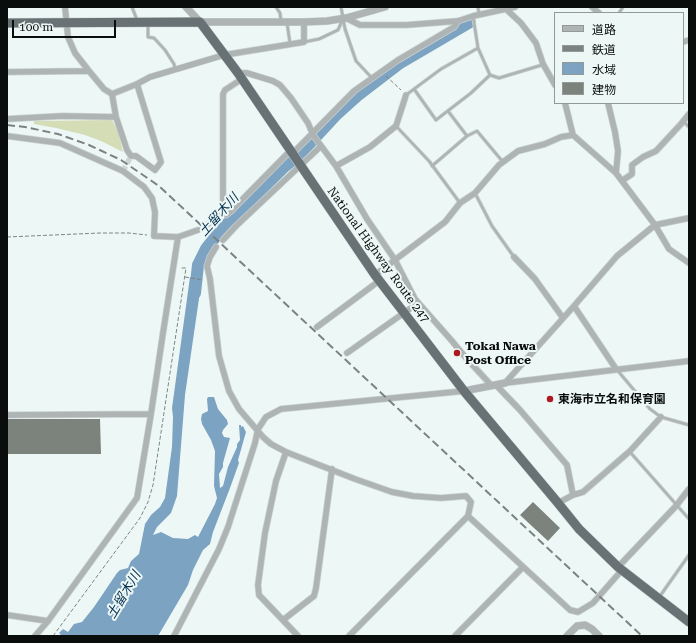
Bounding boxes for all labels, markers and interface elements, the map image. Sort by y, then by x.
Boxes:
scale bar [14,12,118,38]
legend [554,12,684,104]
text: 100 m [19,20,53,34]
text: 道路 [592,23,616,37]
text: 鉄道 [592,43,616,57]
text: 水域 [592,63,616,77]
text: 建物 [592,83,616,97]
street label: National Highway Route 247 [324,184,432,326]
water label: 土留木川 [196,190,242,240]
place label: Tokai Nawa Post Office [465,339,536,367]
marker: Tokai Nawa Post Office [452,348,462,358]
place label: 東海市立名和保育園 [558,392,666,406]
marker: 東海市立名和保育園 [545,394,555,404]
water label: 土留木川 [104,569,144,621]

